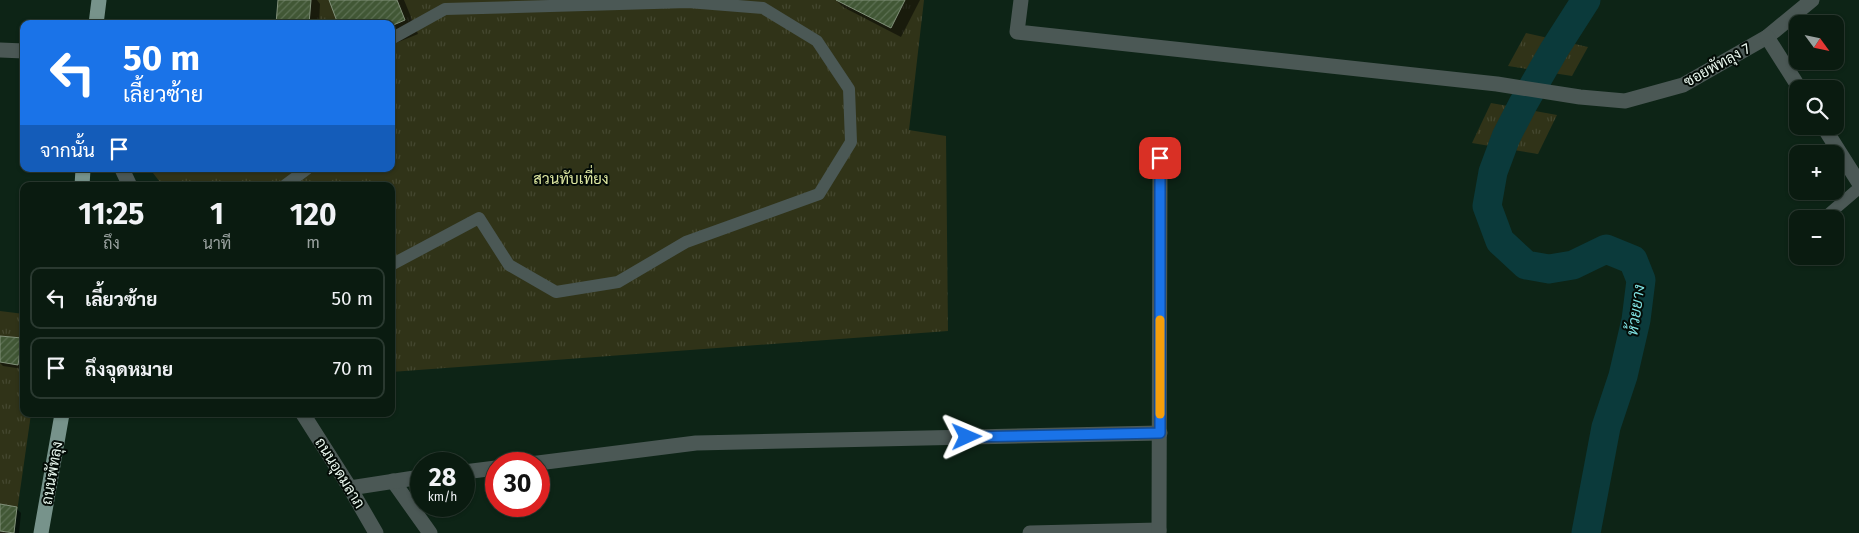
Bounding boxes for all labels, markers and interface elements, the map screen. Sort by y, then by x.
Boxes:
north arrow [1789,15,1844,70]
map controls [1789,15,1844,265]
text: 50 m [123,37,200,79]
street label: ซอยพัทลุง 7 [1681,39,1755,92]
icon: left [40,40,105,105]
button: search [1789,80,1844,135]
text: เลี้ยวซ้าย [123,81,203,108]
icon: arrive [105,135,133,163]
pin [1139,137,1181,179]
text: จากนั้น [40,139,95,162]
icon: arrive [1146,144,1174,172]
button: + [1789,145,1844,200]
park label: สวนทับเที่ยง [533,164,609,188]
text: 11:25 [78,196,144,232]
text: 1 [210,196,224,232]
text: 120 [290,197,337,233]
button: − [1789,210,1844,265]
text: m [306,233,320,252]
text: ถึง [103,234,120,253]
text: นาที [203,234,231,253]
water label: ห้วยยาง [1621,283,1649,337]
icon: left [42,284,70,312]
text: 50 m [332,287,373,310]
text: เลี้ยวซ้าย [85,288,157,311]
icon: arrive [42,354,70,382]
text: 70 m [333,357,373,380]
text: ถึงจุดหมาย [85,358,173,381]
position arrow [940,410,992,462]
street label: ถนนอุดมลาภ [309,434,369,513]
street label: ถนนพัทลุง [38,440,68,506]
speed limit sign: 30 [485,452,550,517]
text: 28 [429,463,456,493]
text: km/h [428,490,457,504]

